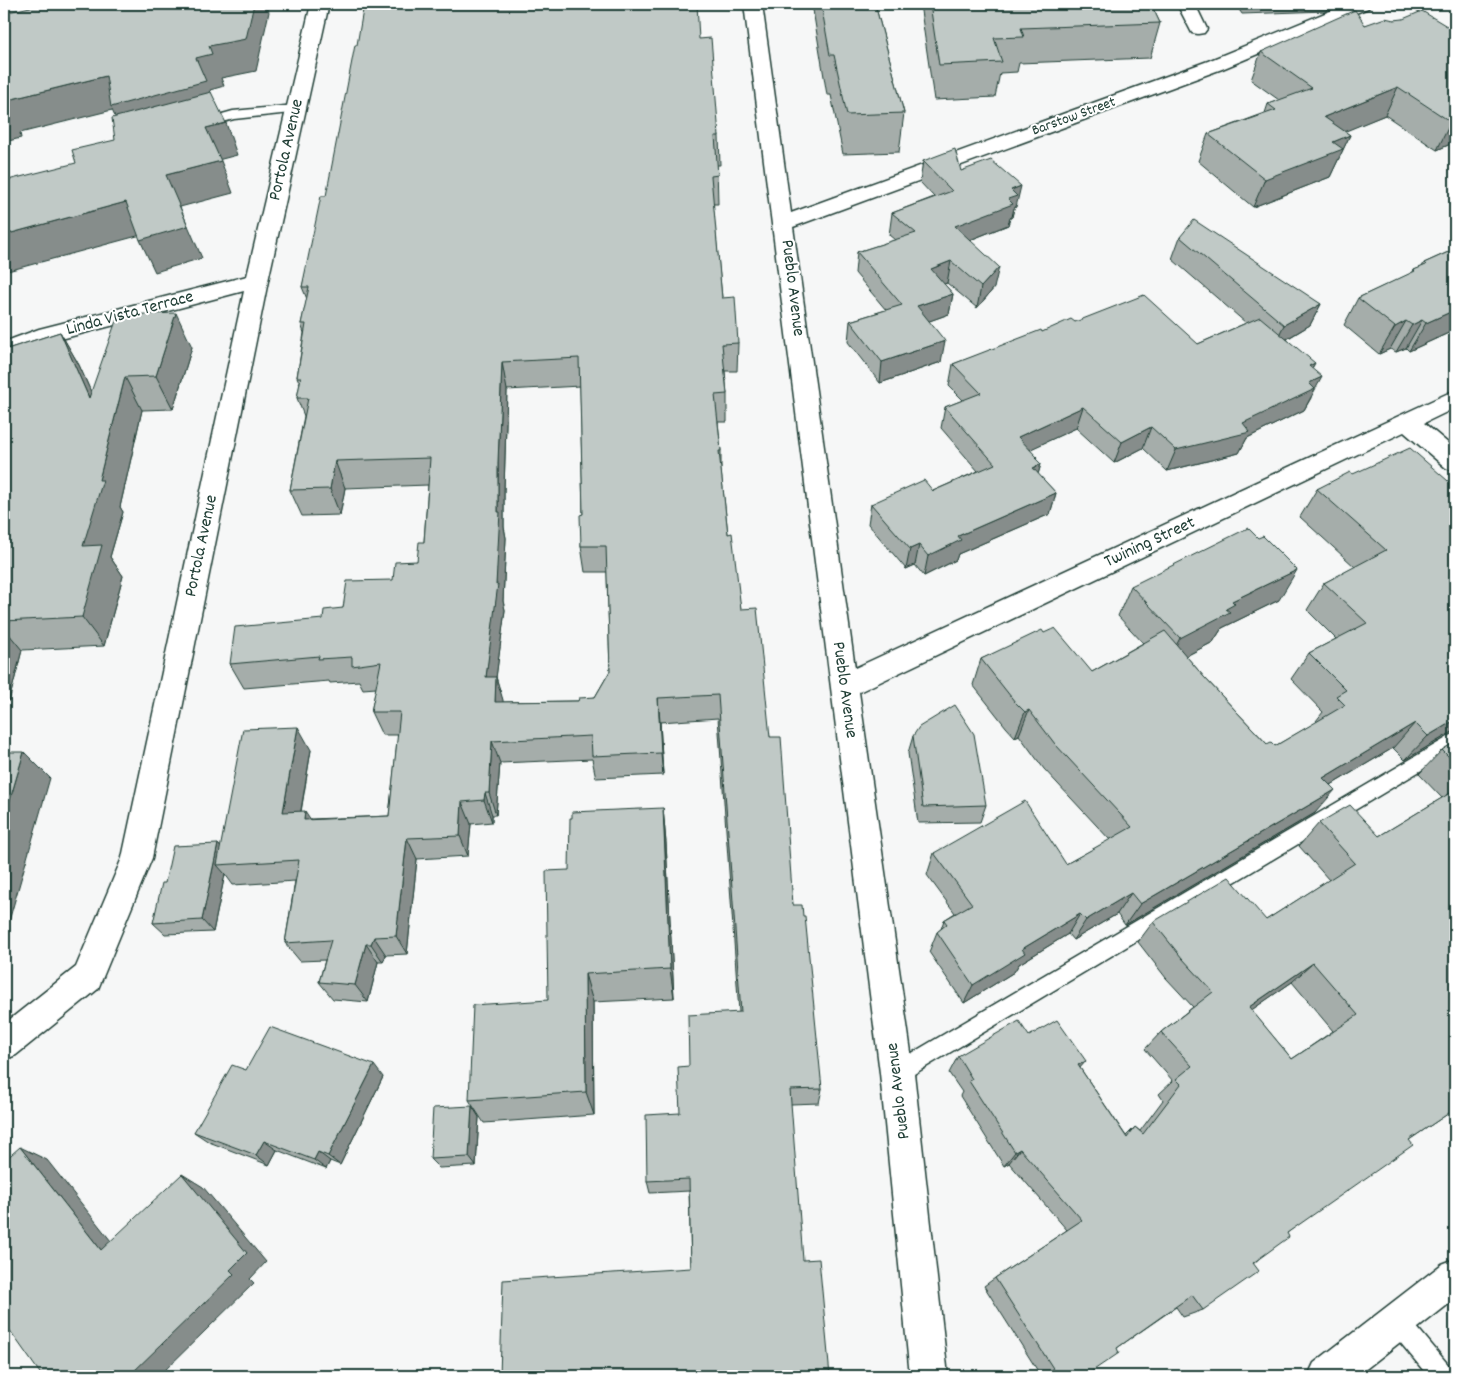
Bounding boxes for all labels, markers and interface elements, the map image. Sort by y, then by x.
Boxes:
street label: Barstow Street [1029,91,1119,142]
street label: Portola Avenue [263,97,311,203]
street label: Pueblo Avenue [774,238,810,338]
street label: Linda Vista Terrace [64,285,196,343]
street label: Portola Avenue [179,493,225,599]
street label: Twining Street [1100,511,1200,575]
street label: Pueblo Avenue [825,640,863,740]
street label: Pueblo Avenue [881,1041,917,1141]

